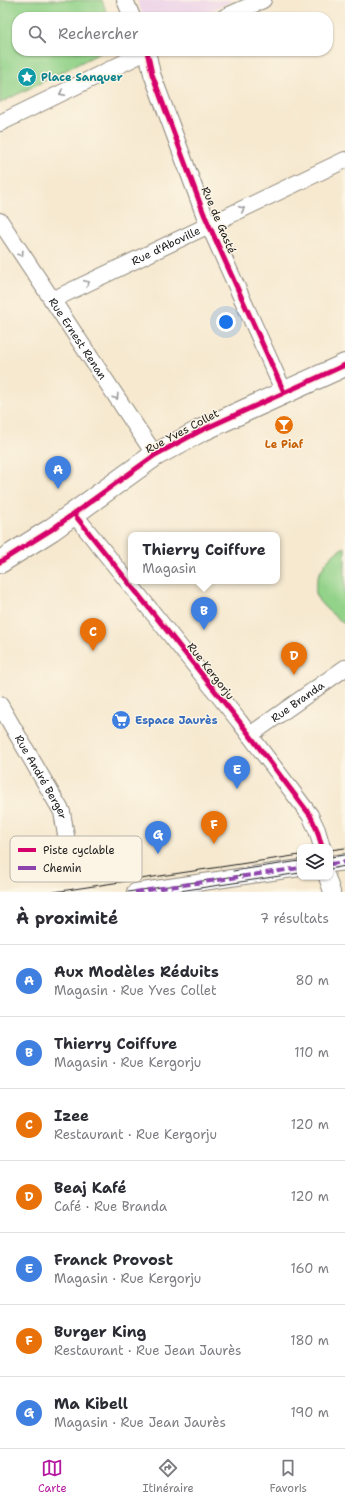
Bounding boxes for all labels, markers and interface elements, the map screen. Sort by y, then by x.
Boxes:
search box [12,12,333,56]
icon: search [26,23,48,45]
text: Rechercher [58,24,139,44]
place icon: Place Sanquer [16,66,38,88]
place label: Place Sanquer [41,70,123,85]
one-way arrow [59,88,67,96]
street label: Rue de Gasté [198,184,239,256]
one-way arrow [238,206,246,214]
street label: Rue d'Aboville [129,223,203,269]
one-way arrow [17,250,24,257]
one-way arrow [83,280,90,288]
street label: Rue Ernest Renan [45,295,110,383]
your location [216,312,236,332]
one-way arrow [111,393,118,400]
street label: Rue Yves Collet [143,406,222,457]
bar icon: Le Piaf [273,414,295,436]
place label: Le Piaf [265,437,304,452]
pin: A [45,456,71,489]
popup [128,532,280,584]
text: Thierry Coiffure [142,540,266,560]
text: Magasin [142,560,196,577]
pin: B [191,597,217,630]
pin: C [80,618,106,651]
street label: Rue Kergorju [184,640,238,703]
pin: D [281,642,307,675]
street label: Rue Branda [268,678,327,726]
supermarket icon: Espace Jaurès [110,709,132,731]
place label: Espace Jaurès [135,713,218,728]
street label: Rue André Berger [11,732,70,820]
pin: E [224,756,250,789]
pin: F [201,811,227,844]
pin: G [145,821,171,854]
legend [10,836,142,882]
text: Piste cyclable [43,843,115,858]
map controls [297,844,333,880]
button: layers [297,844,333,880]
text: Chemin [43,861,82,876]
text: À proximité [16,907,118,929]
text: 7 résultats [260,910,329,927]
text: Aux Modèles Réduits [54,962,219,982]
text: A [24,972,34,989]
text: 80 m [295,972,329,989]
text: Magasin · Rue Yves Collet [54,982,217,999]
text: Thierry Coiffure [54,1034,177,1054]
text: B [25,1044,33,1061]
text: 110 m [294,1044,329,1061]
text: Magasin · Rue Kergorju [54,1054,201,1071]
text: Izee [54,1106,89,1126]
text: C [25,1116,33,1133]
text: 120 m [291,1116,329,1133]
text: Restaurant · Rue Kergorju [54,1126,217,1143]
text: Beaj Kafé [54,1178,127,1198]
text: D [24,1188,34,1205]
text: 120 m [291,1188,329,1205]
text: Café · Rue Branda [54,1198,167,1215]
text: Franck Provost [54,1250,173,1270]
text: E [25,1260,33,1277]
text: 160 m [291,1260,329,1277]
text: Magasin · Rue Kergorju [54,1270,201,1287]
text: Burger King [54,1322,146,1342]
text: F [25,1332,33,1349]
text: 180 m [290,1332,329,1349]
text: Restaurant · Rue Jean Jaurès [54,1342,242,1359]
text: Ma Kibell [54,1394,128,1414]
text: G [24,1404,34,1421]
text: 190 m [290,1404,329,1421]
text: Magasin · Rue Jean Jaurès [54,1414,226,1431]
tab: Carte [38,1457,67,1496]
tab: Itinéraire [143,1457,194,1496]
tab: Favoris [270,1457,307,1496]

